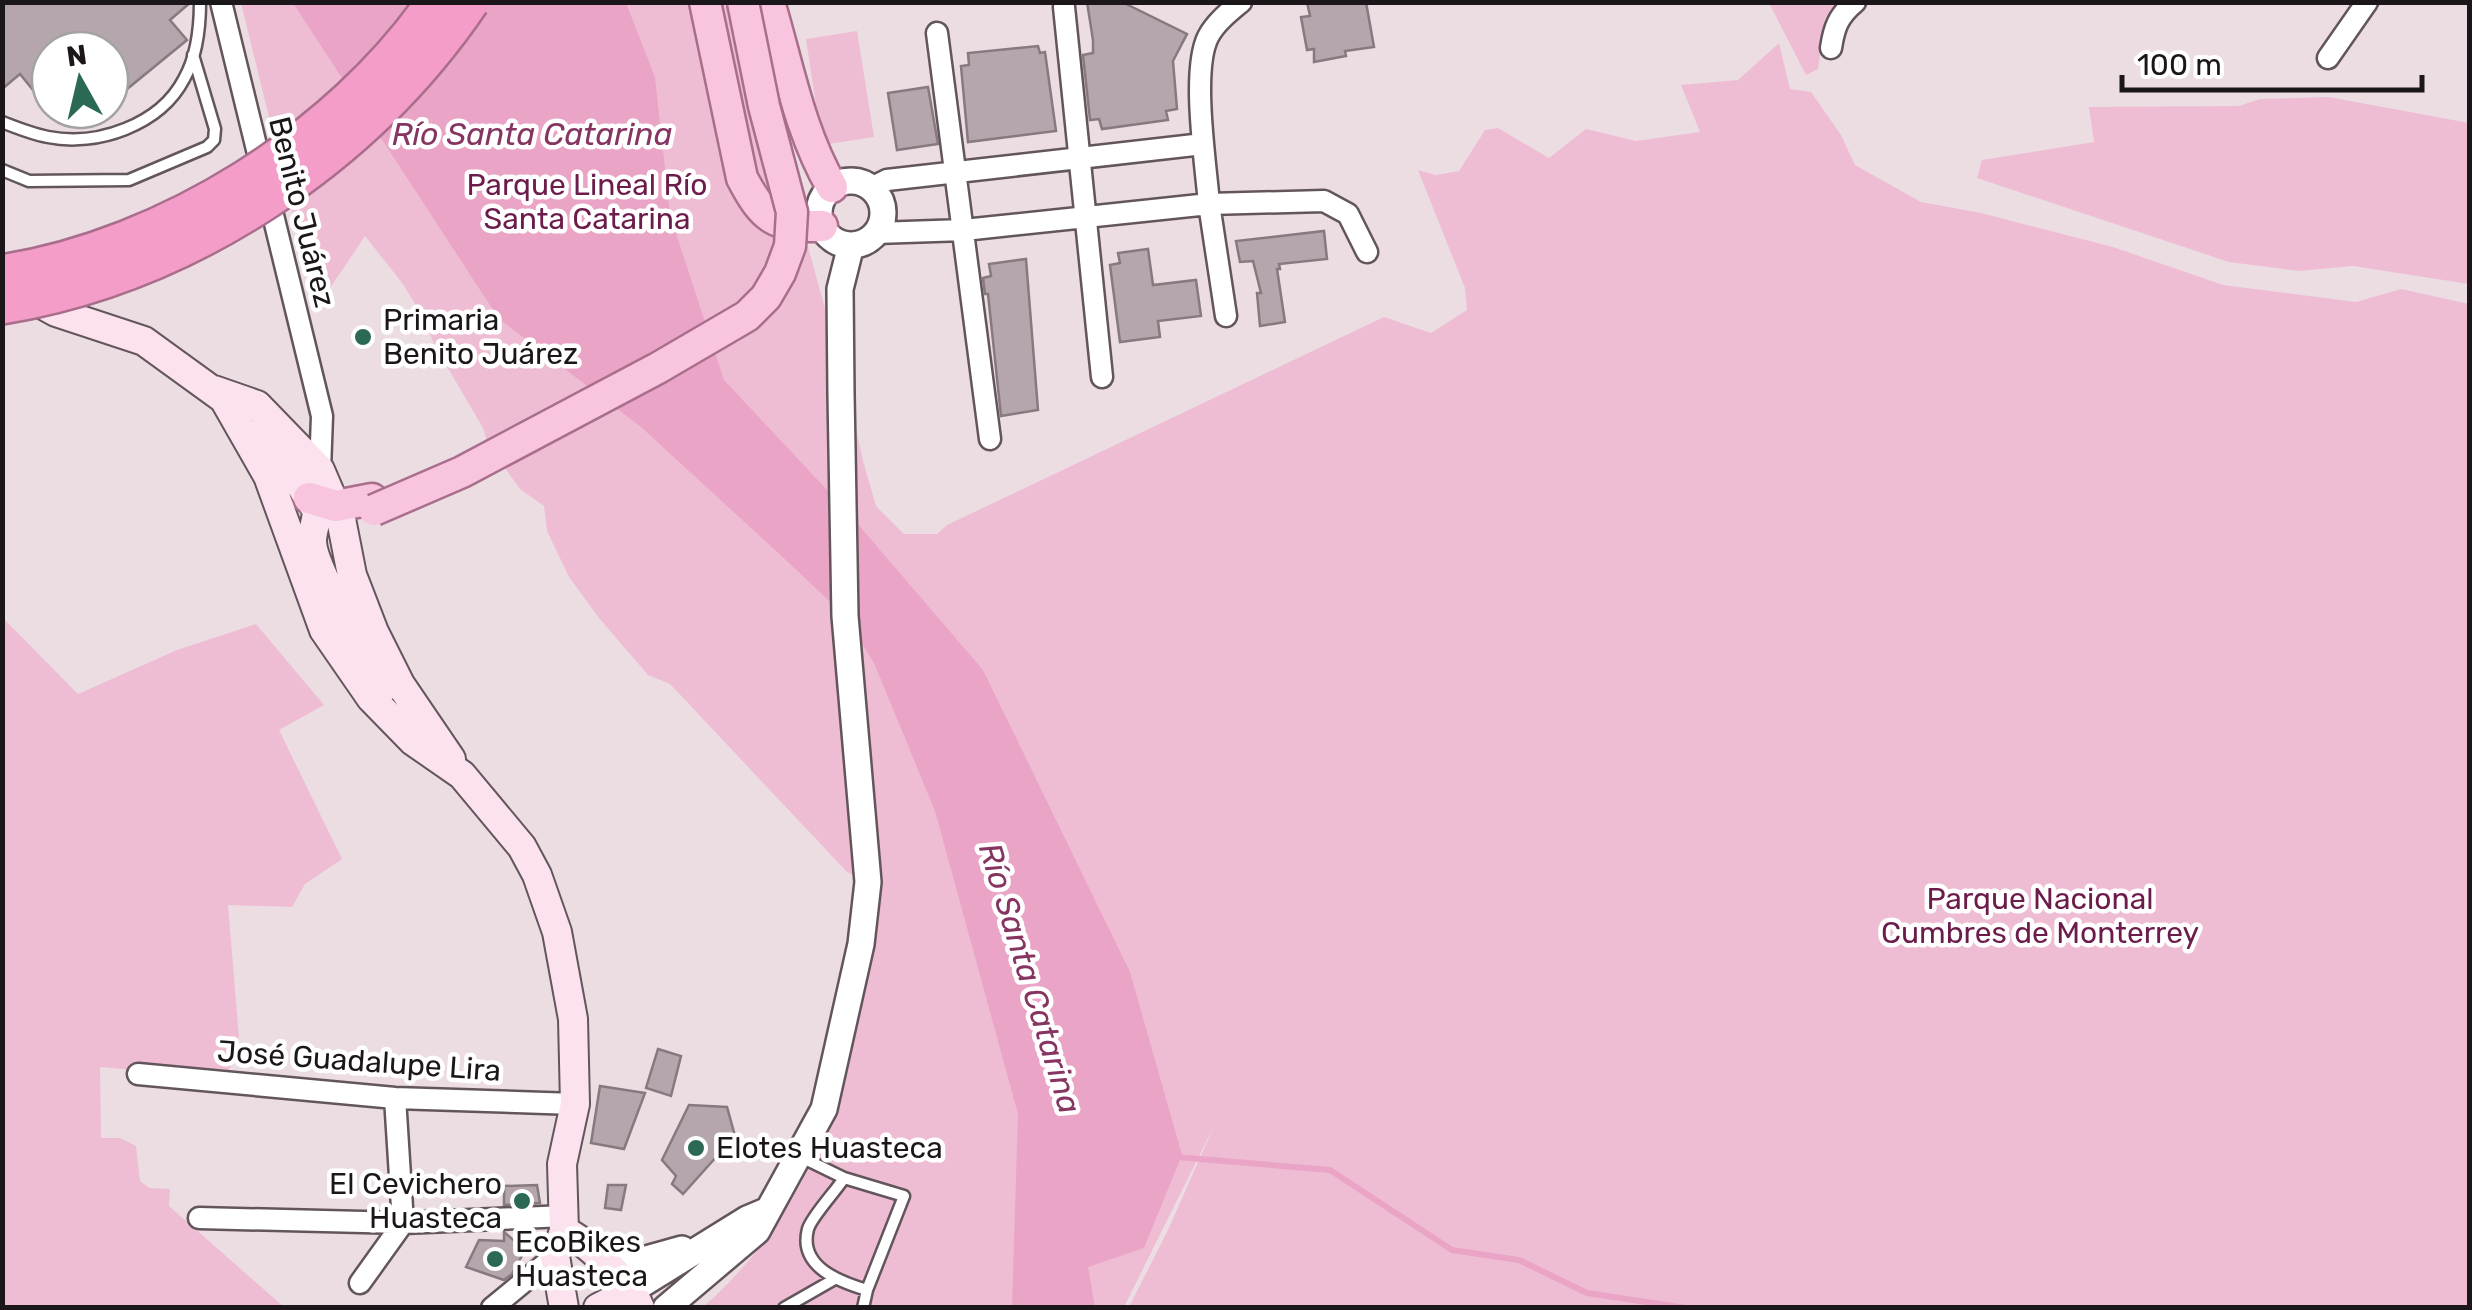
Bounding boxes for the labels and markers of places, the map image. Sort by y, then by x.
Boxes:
place label: Primaria Benito Juárez [383,302,578,372]
marker: Primaria Benito Juárez [352,326,374,348]
place label: Elotes Huasteca [716,1130,943,1166]
marker: Elotes Huasteca [685,1137,707,1159]
place label: El Cevichero Huasteca [329,1166,502,1236]
marker: El Cevichero Huasteca [511,1190,533,1212]
place label: EcoBikes Huasteca [515,1224,648,1294]
marker: EcoBikes Huasteca [484,1248,506,1270]

